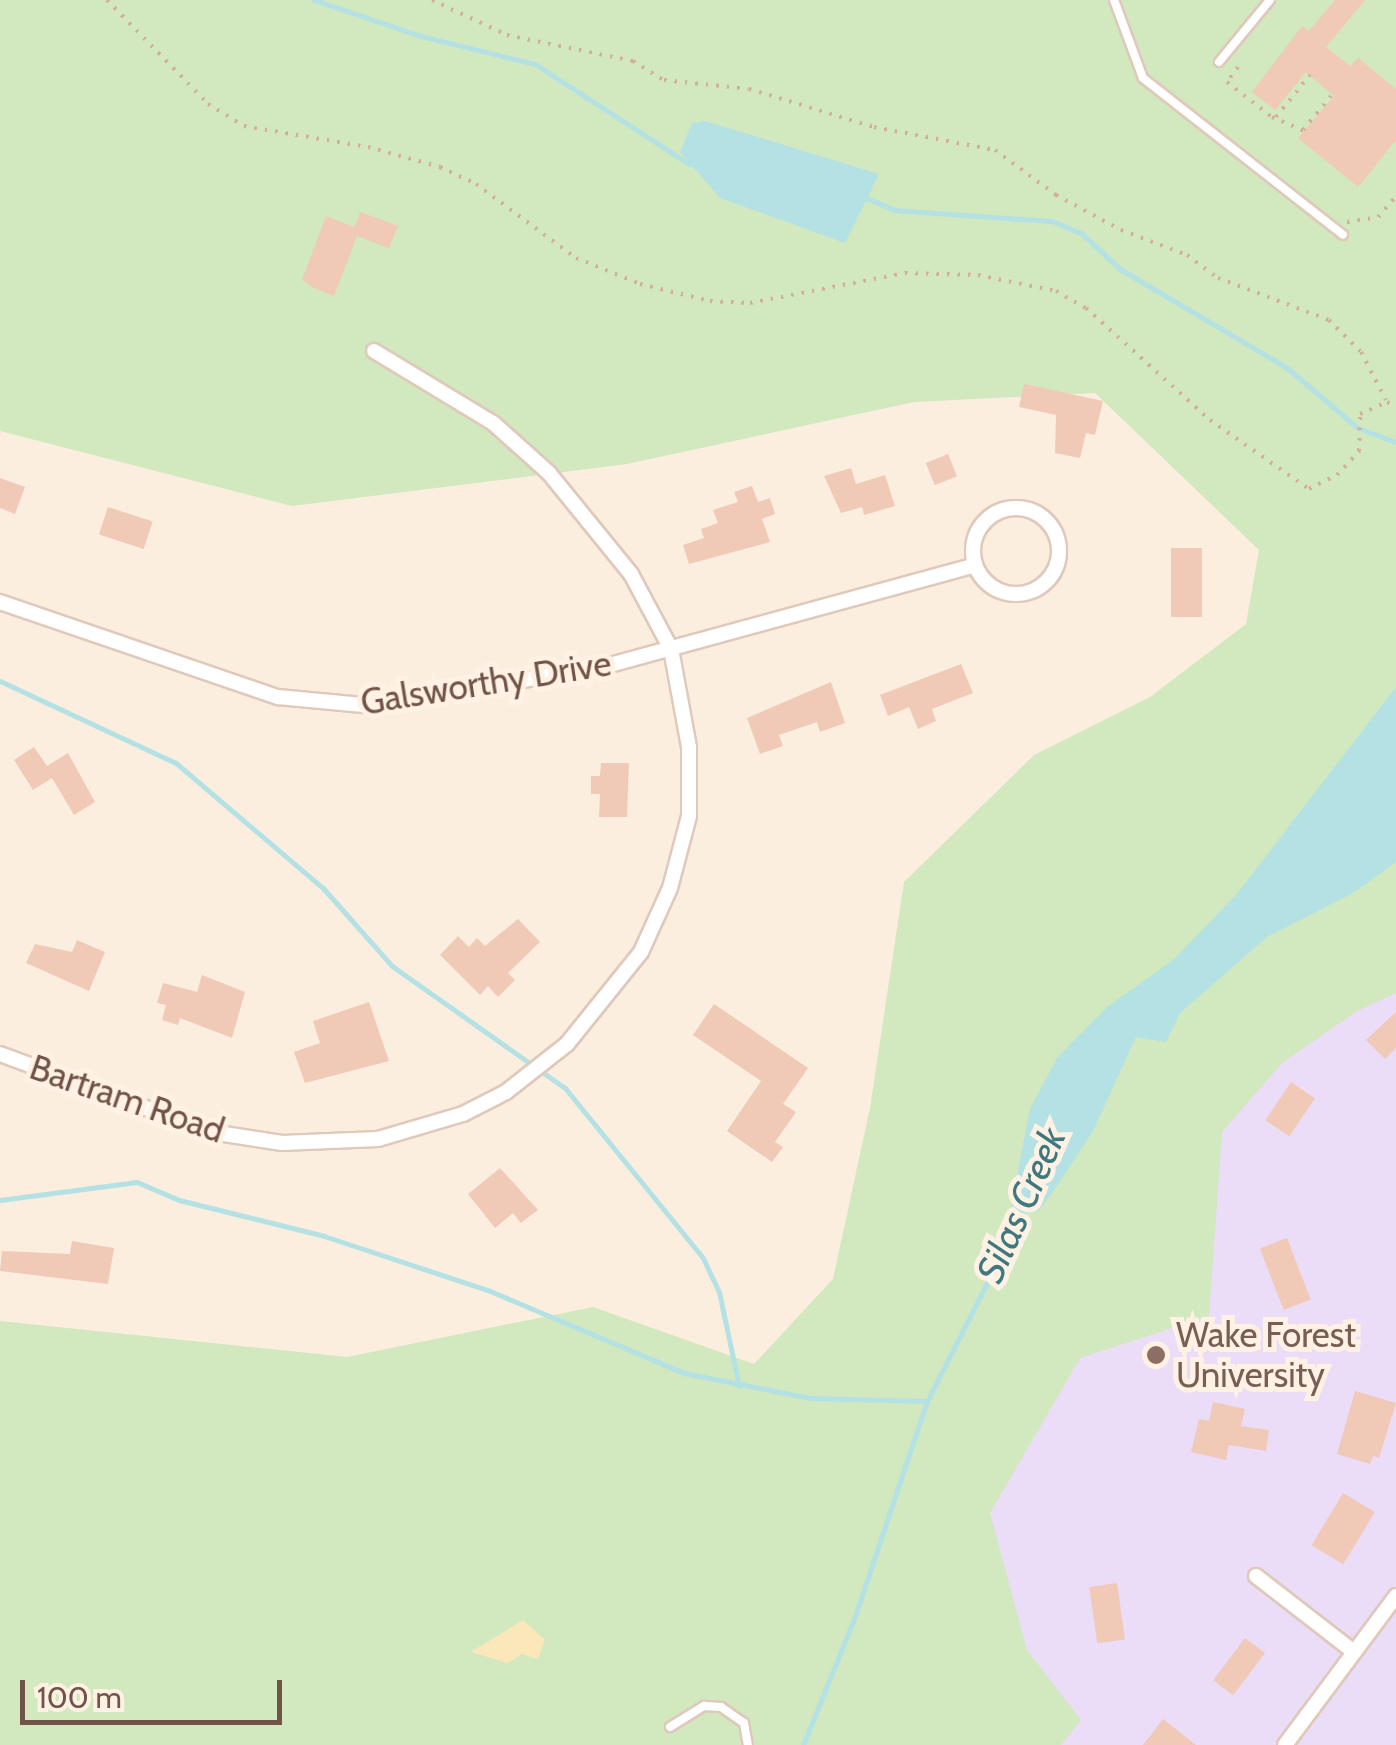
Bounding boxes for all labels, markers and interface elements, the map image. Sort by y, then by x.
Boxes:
street label: Galsworthy Drive [358,642,614,724]
street label: Bartram Road [24,1046,230,1152]
water label: Silas Creek [967,1121,1075,1289]
place label: Wake Forest University [1176,1314,1356,1396]
marker: Wake Forest University [1145,1344,1167,1366]
scale bar [25,1660,288,1722]
text: 100 m [37,1679,122,1716]

